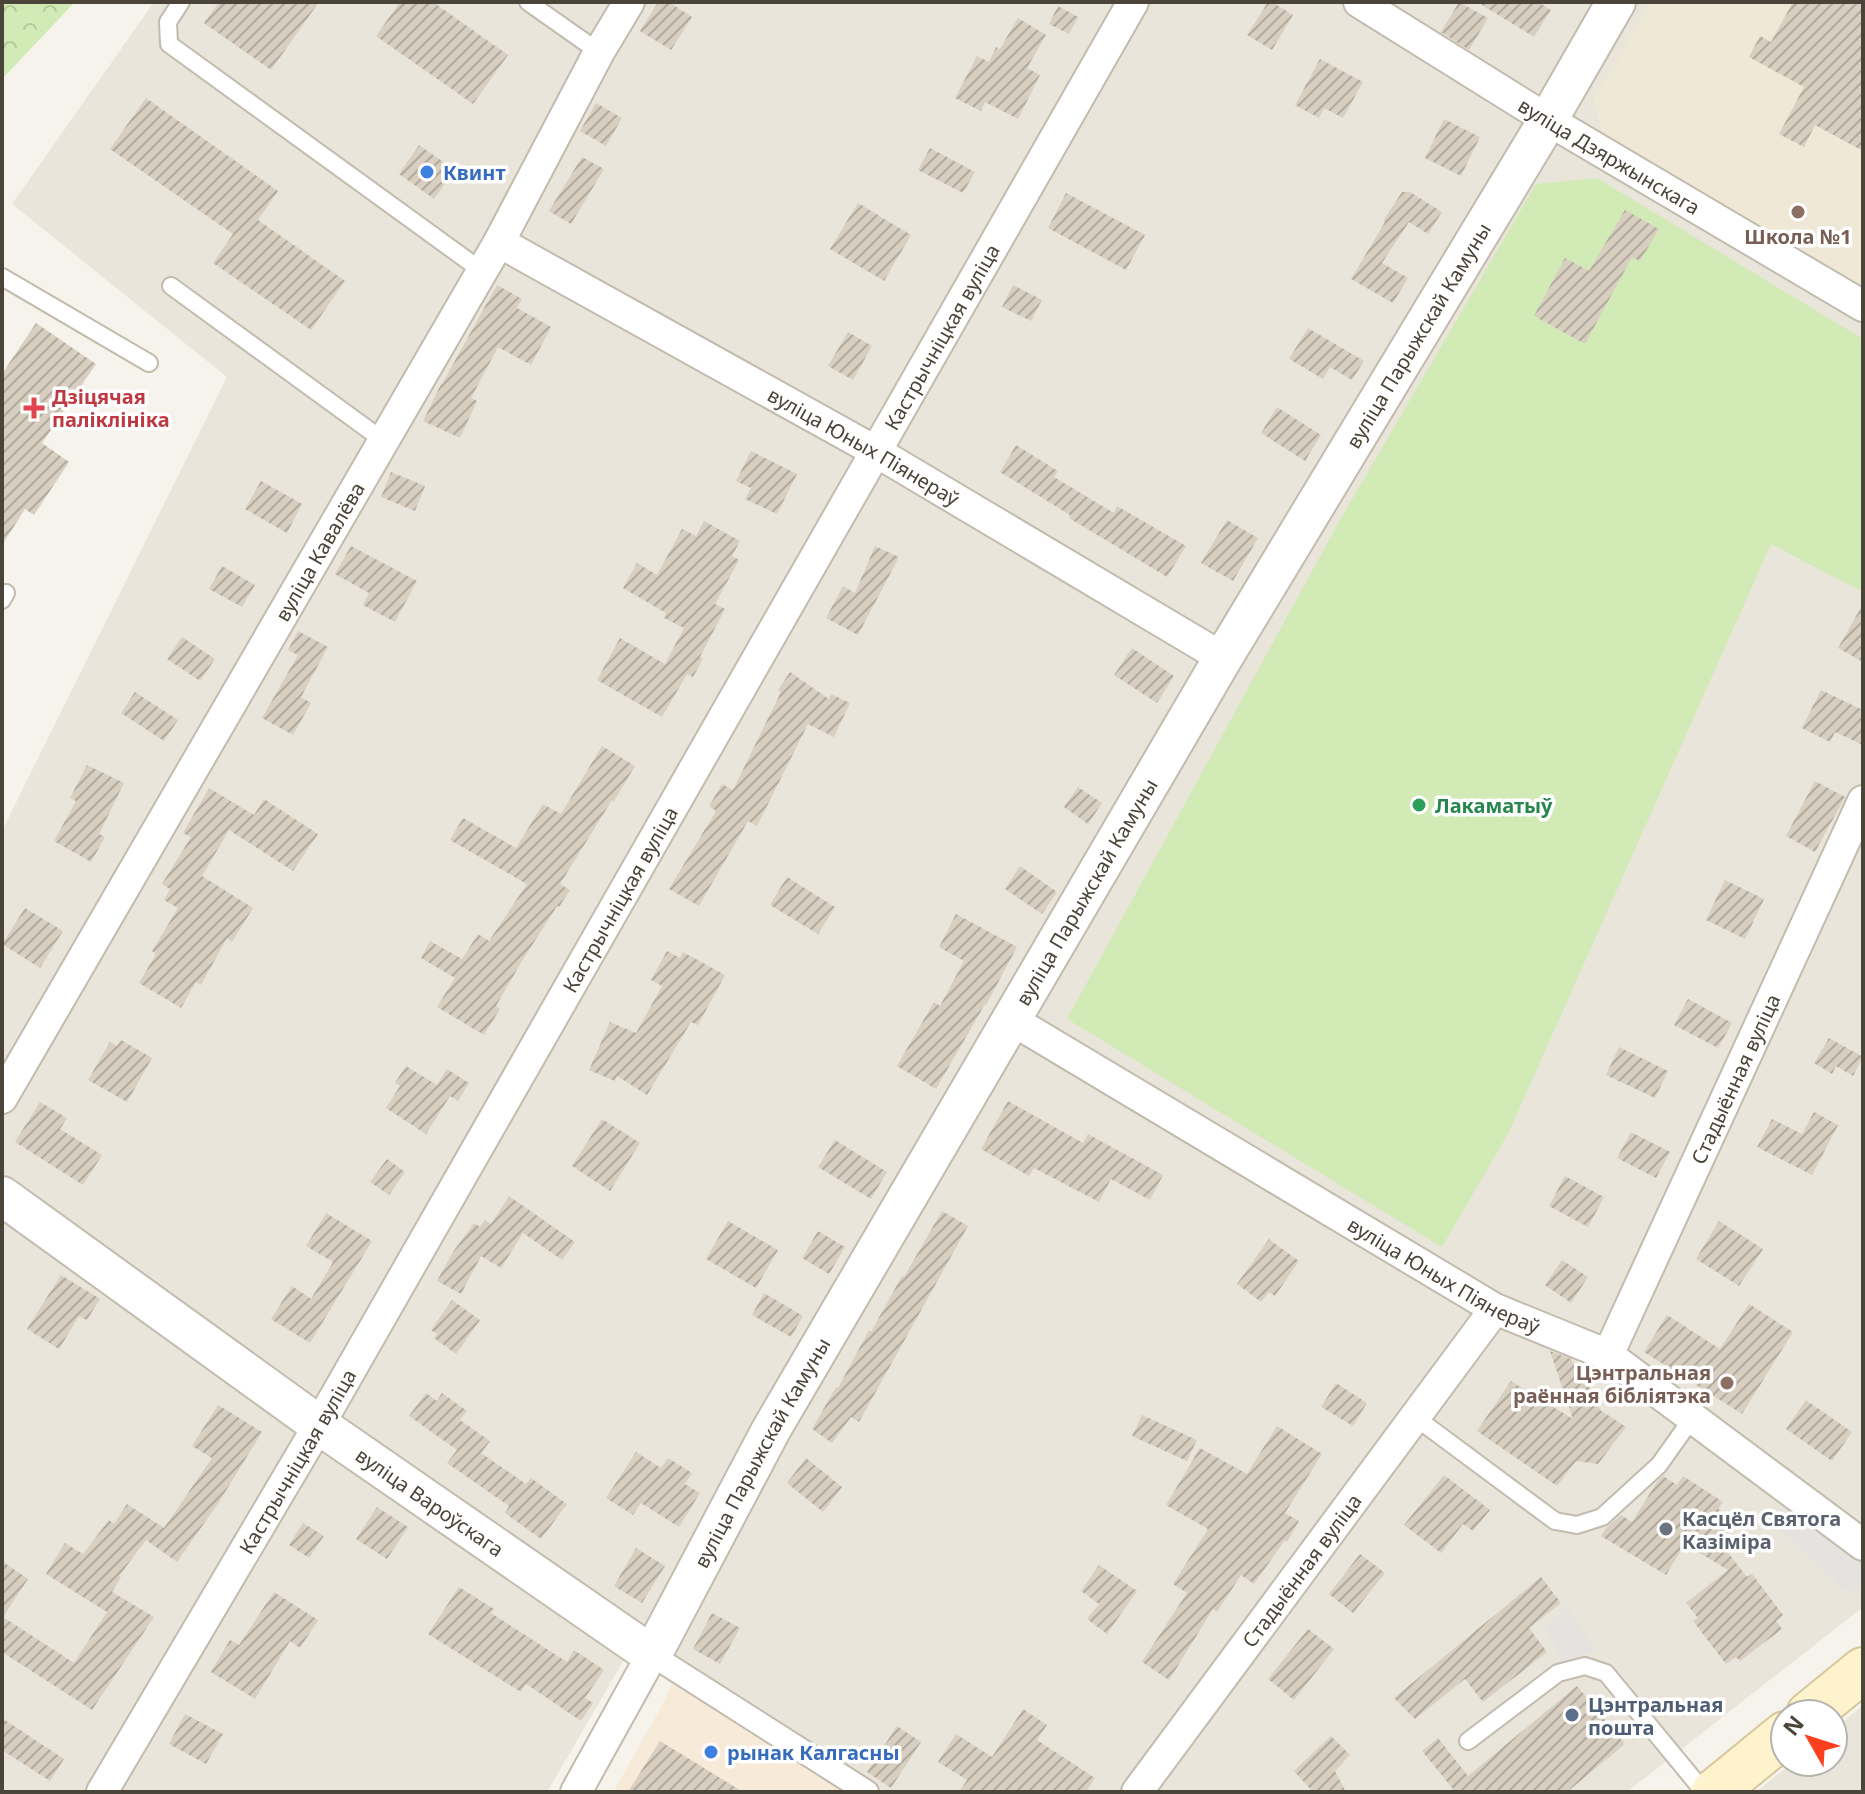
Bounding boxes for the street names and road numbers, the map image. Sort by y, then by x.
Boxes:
street label: вуліца Дзяржынскага [1513,91,1705,221]
street label: вуліца Парыжскай Камуны [1339,217,1497,453]
street label: Кастрычніцкая вуліца [878,239,1005,435]
street label: вуліца Юных Піянераў [763,381,965,512]
street label: вуліца Кавалёва [268,477,370,626]
street label: вуліца Парыжскай Камуны [1009,773,1163,1010]
street label: Кастрычніцкая вуліца [556,801,684,997]
street label: Стадыённая вуліца [1684,989,1786,1168]
street label: вуліца Юных Піянераў [1343,1211,1545,1340]
street label: вуліца Парыжскай Камуны [687,1332,836,1572]
street label: Кастрычніцкая вуліца [232,1364,362,1559]
street label: вуліца Вароўскага [351,1441,509,1562]
street label: Стадыённая вуліца [1236,1488,1367,1652]

